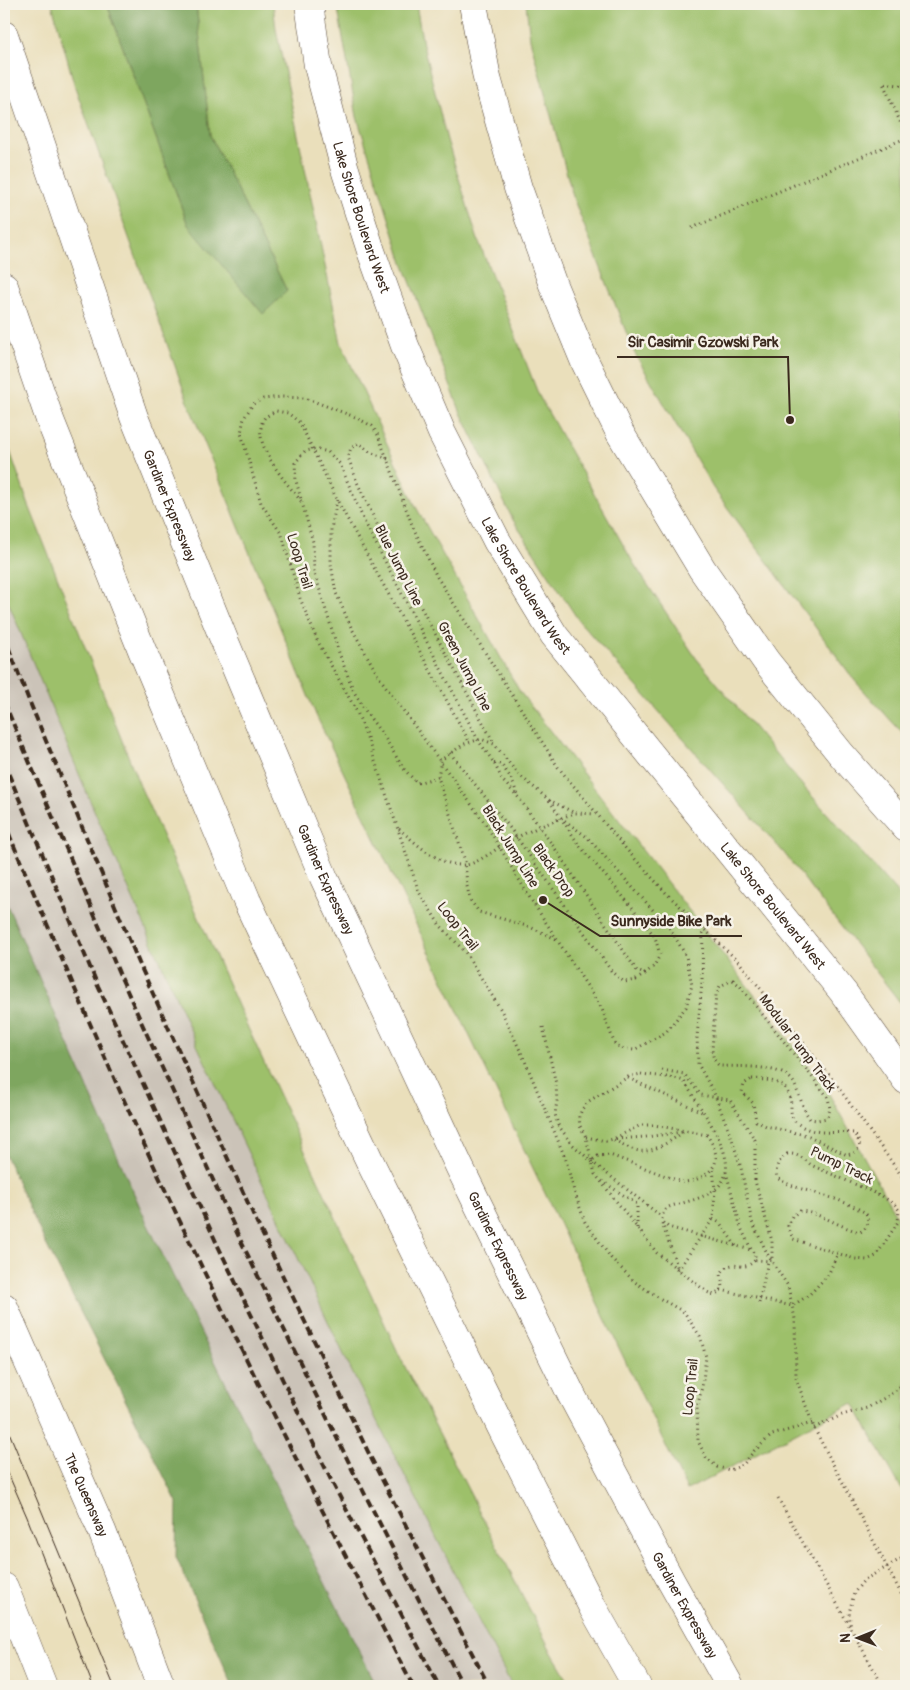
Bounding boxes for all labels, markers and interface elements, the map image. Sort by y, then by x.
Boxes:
street label: Lake Shore Boulevard West [329,140,393,296]
callout: Sir Casimir Gzowski Park [617,327,788,357]
text: Sir Casimir Gzowski Park [628,333,779,352]
street label: Gardiner Expressway [139,447,200,564]
street label: Lake Shore Boulevard West [477,514,575,658]
street label: Blue Jump Line [371,522,426,609]
street label: Loop Trail [283,531,316,591]
street label: Green Jump Line [434,619,495,714]
street label: Black Jump Line [478,802,543,891]
street label: Gardiner Expressway [293,822,357,937]
street label: Lake Shore Boulevard West [716,839,829,973]
street label: Black Drop [529,840,578,901]
street label: Loop Trail [433,898,482,954]
callout: Sunnyside Bike Park [600,906,742,936]
text: Sunnyside Bike Park [610,912,732,931]
street label: Modular Pump Track [755,991,840,1096]
street label: Pump Track [807,1143,876,1188]
street label: Gardiner Expressway [464,1189,532,1303]
street label: Loop Trail [679,1358,702,1416]
street label: The Queensway [60,1451,111,1539]
street label: Gardiner Expressway [648,1549,721,1661]
north arrow [832,1612,882,1662]
text: N [837,1633,854,1643]

